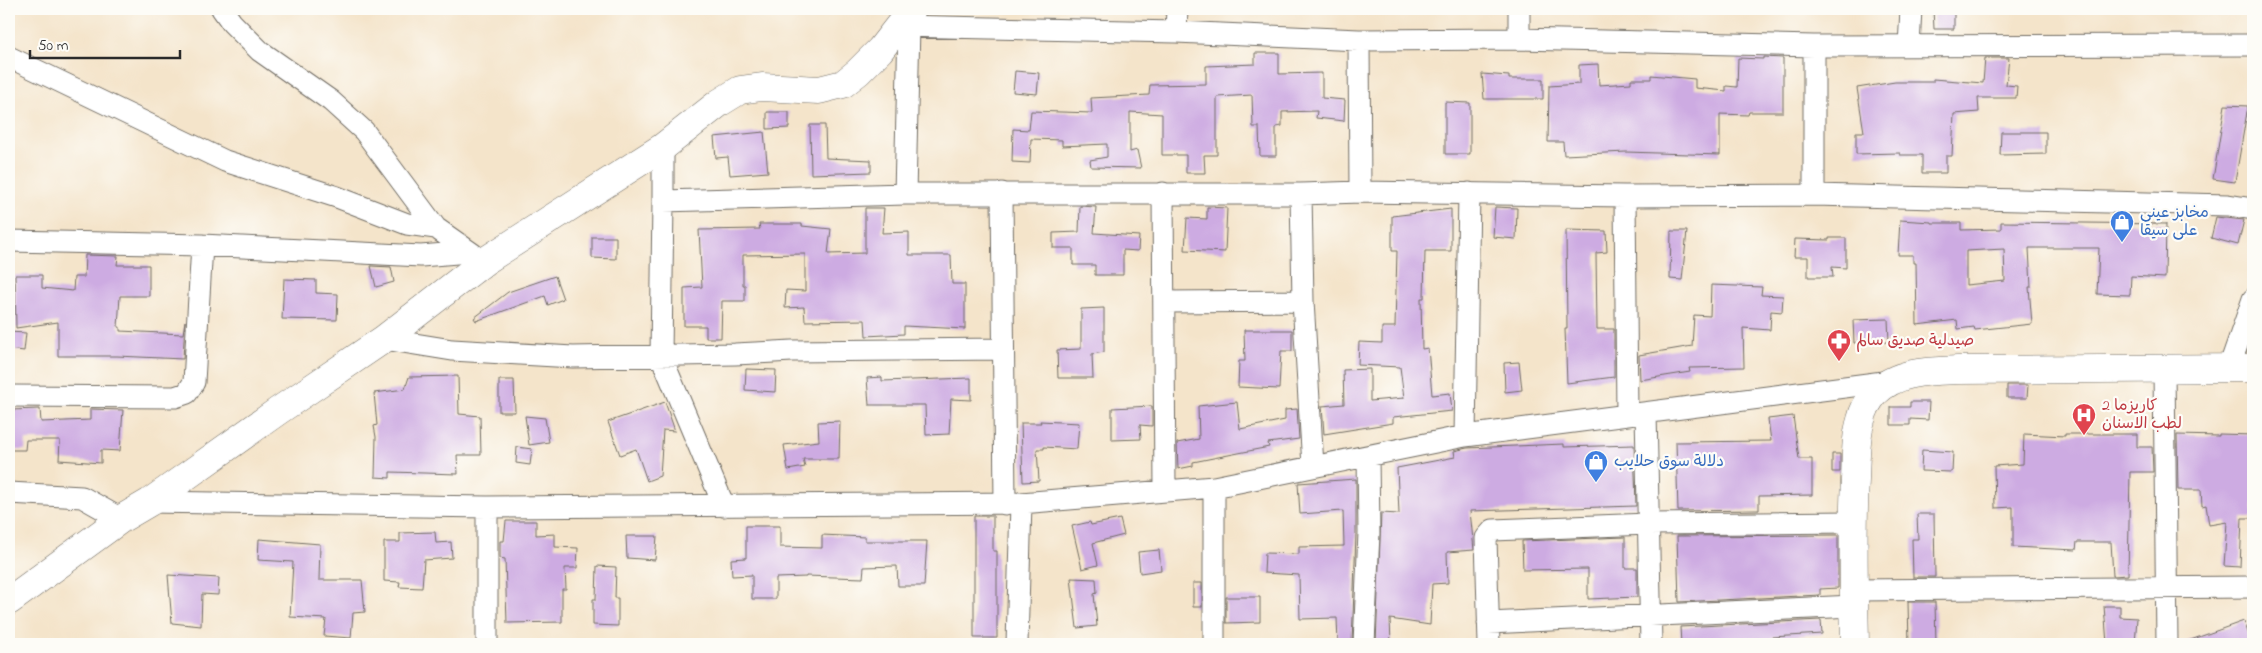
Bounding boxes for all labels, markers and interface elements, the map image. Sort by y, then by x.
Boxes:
scale bar [30,28,180,60]
text: 50 m [38,35,69,57]
place label: مخابز عيني على سيقا [2140,201,2209,243]
shop icon: مخابز عيني على سيقا [2109,209,2135,243]
pharmacy icon: صيدلية صديق سالم [1826,328,1852,362]
place label: صيدلية صديق سالم [1856,329,1974,353]
place label: كاريزما 2 لطب الاسنان [2102,394,2182,436]
hospital icon: كاريزما 2 لطب الاسنان [2071,402,2097,436]
shop icon: دلالة سوق حلايب [1583,449,1609,483]
place label: دلالة سوق حلايب [1614,450,1724,474]

